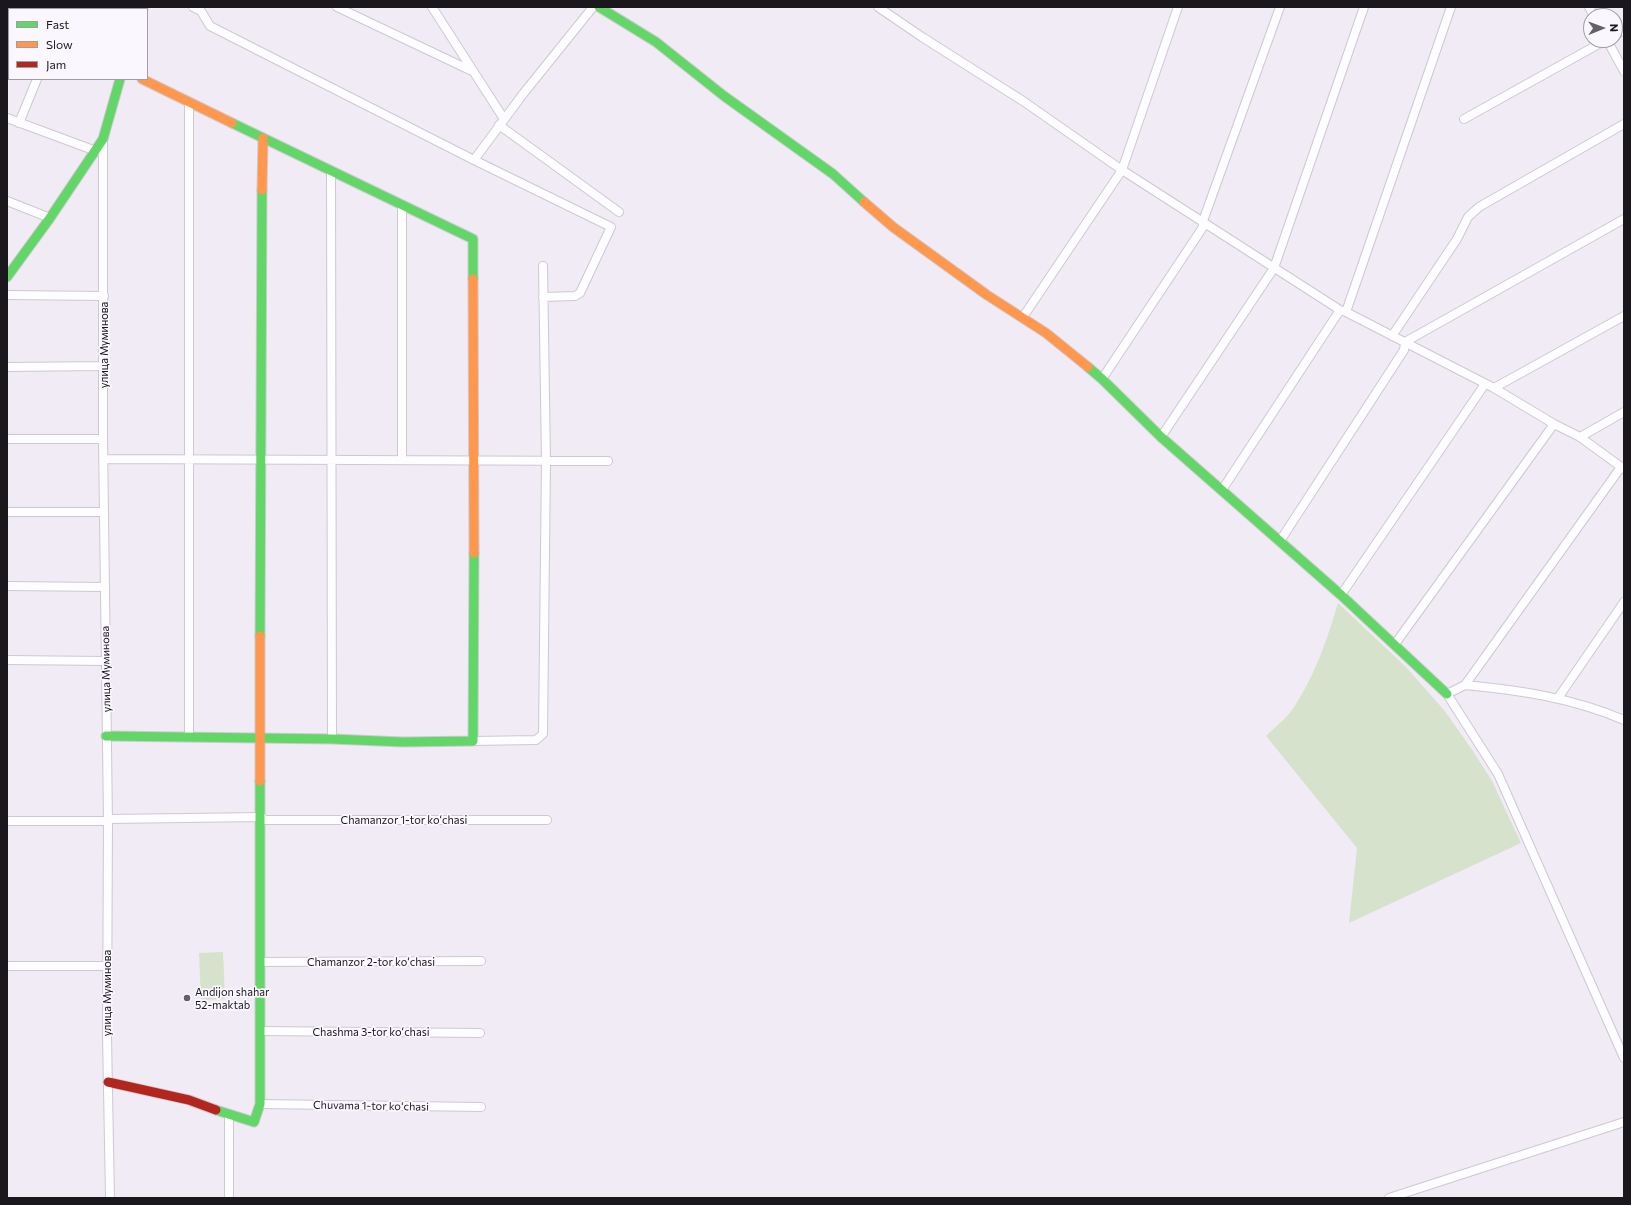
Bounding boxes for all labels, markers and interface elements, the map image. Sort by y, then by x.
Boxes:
legend [8,8,148,80]
north arrow [1583,8,1623,48]
text: Fast [46,17,69,31]
text: N [1608,24,1621,32]
text: Slow [46,37,73,51]
text: Jam [46,57,66,71]
street label: улица Муминова [97,302,111,388]
street label: улица Муминова [99,626,113,712]
street label: Chamanzor 1-tor koʻchasi [341,813,467,827]
street label: улица Муминова [100,950,114,1036]
street label: Chamanzor 2-tor koʻchasi [307,955,435,969]
place label: Andijon shahar 52-maktab [195,985,269,1011]
marker: Andijon shahar 52-maktab [182,993,192,1003]
street label: Chashma 3-tor koʻchasi [313,1025,429,1039]
street label: Chuvama 1-tor koʻchasi [313,1098,429,1114]

